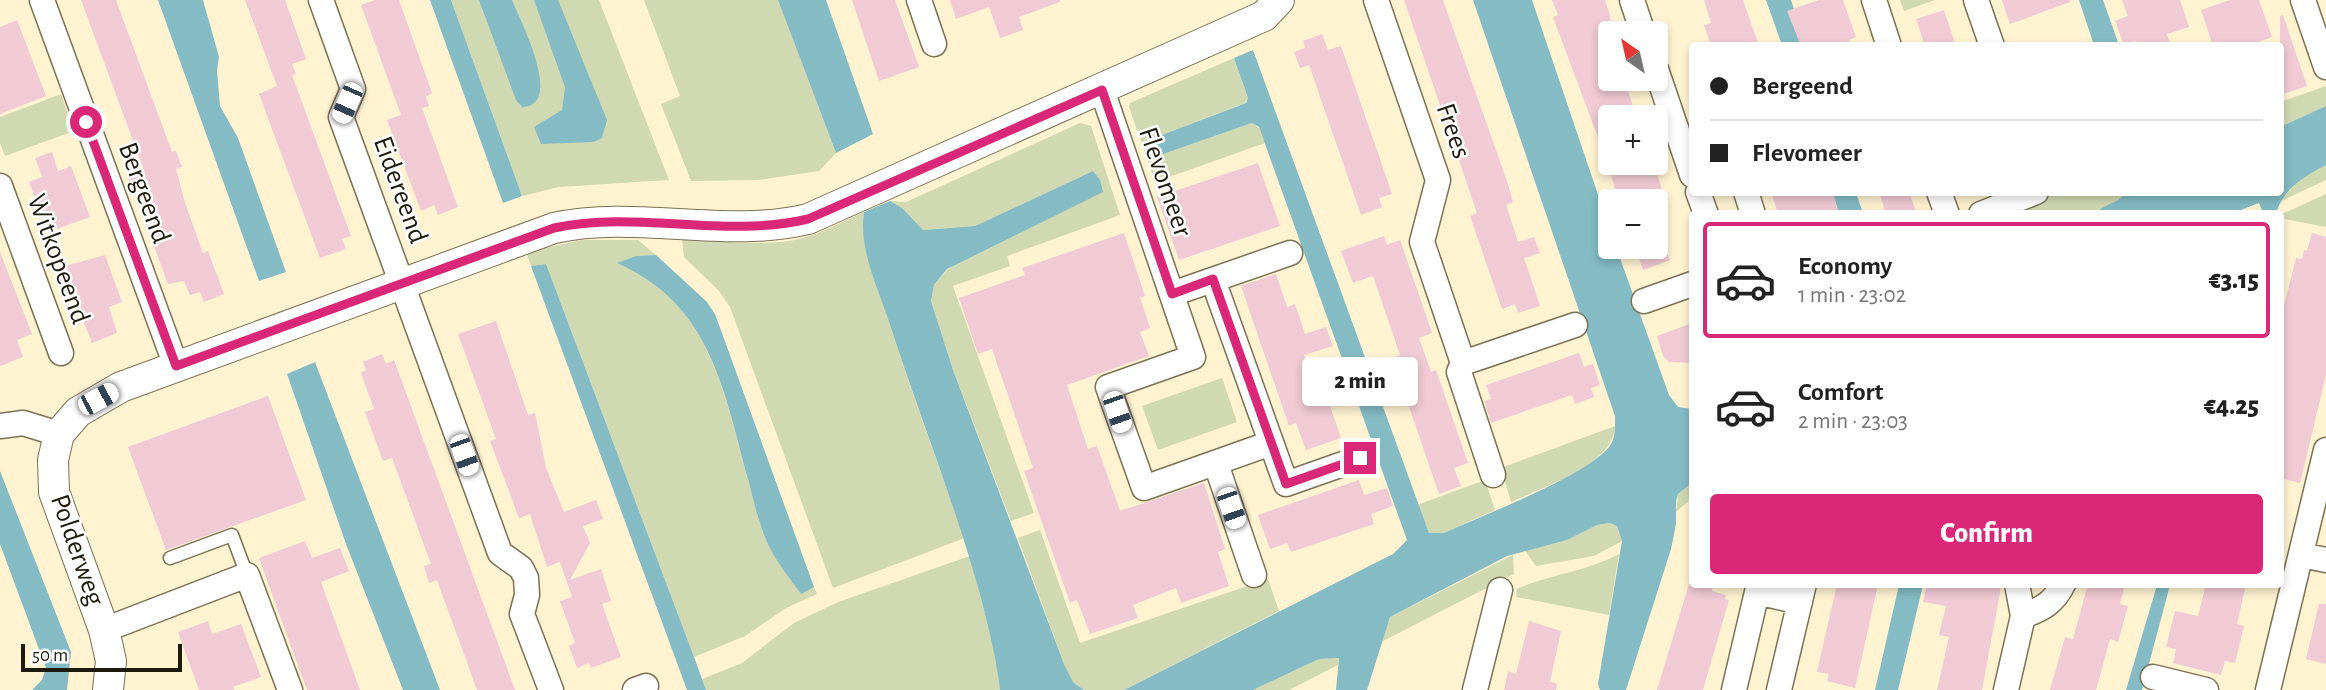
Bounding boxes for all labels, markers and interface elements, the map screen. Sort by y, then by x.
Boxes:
north arrow [1598,21,1668,91]
map controls [1598,21,1668,259]
text: Bergeend [1752,73,1853,99]
car [329,80,366,126]
street label: Frees [1431,100,1475,162]
button: + [1598,105,1668,175]
route start [70,106,102,138]
street label: Flevomeer [1133,123,1197,241]
street label: Eidereend [368,133,432,247]
street label: Bergeend [113,139,175,247]
text: Flevomeer [1752,140,1862,166]
button: − [1598,189,1668,259]
street label: Witkopeend [22,190,94,328]
icon: car [1714,249,1777,312]
text: Economy [1798,253,1892,279]
text: €3.15 [2209,267,2259,293]
text: 1 min · 23:02 [1798,284,1906,307]
callout: 2 min [1302,356,1418,406]
text: 2 min [1334,370,1386,393]
icon: car [1714,375,1777,438]
text: Comfort [1798,379,1883,405]
car [75,380,122,418]
car [1101,389,1134,435]
text: €4.25 [2204,393,2259,419]
text: 2 min · 23:03 [1798,410,1908,433]
car [447,432,482,478]
route end [1344,442,1376,474]
car [1215,485,1248,531]
street label: Polderweg [45,491,109,610]
button: Confirm [1710,494,2263,574]
scale bar [21,641,182,673]
text: 50 m [32,646,68,665]

